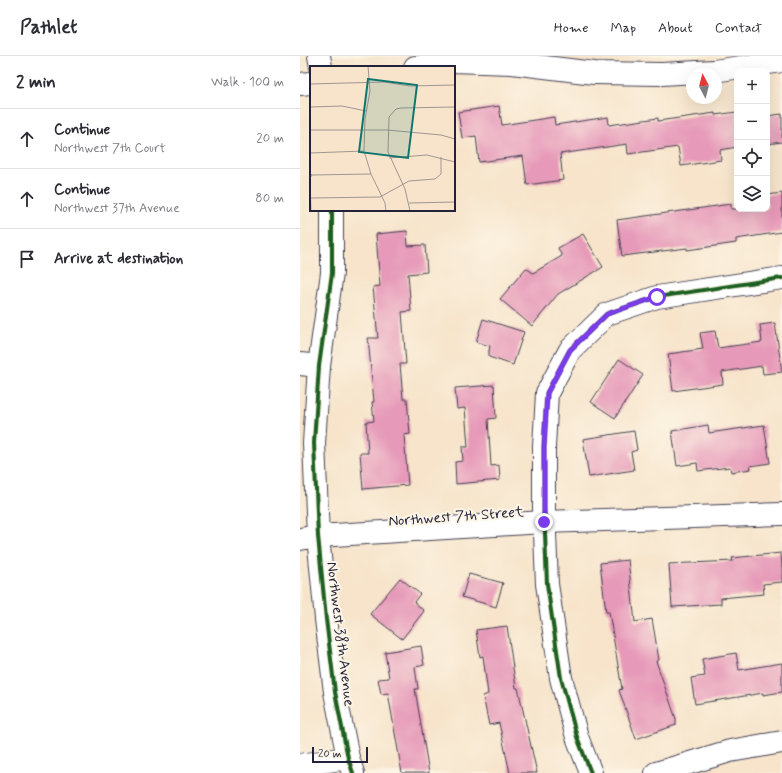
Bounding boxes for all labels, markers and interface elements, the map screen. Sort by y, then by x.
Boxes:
text: Pathlet [20,15,77,40]
text: Home [554,19,588,37]
text: Map [610,19,636,37]
text: About [658,19,693,37]
text: Contact [715,19,762,37]
inset map [310,66,455,211]
north arrow [686,68,722,104]
map controls [734,68,770,212]
button: + [734,68,770,104]
text: 2 min [16,71,56,93]
text: Walk · 100 m [211,74,284,91]
button: − [734,104,770,140]
text: Continue [54,120,110,140]
icon: ahead [16,128,38,150]
text: 20 m [256,130,284,147]
text: Northwest 7th Court [54,140,166,157]
button: locate [734,140,770,176]
button: layers [734,176,770,212]
text: Continue [54,180,110,200]
icon: ahead [16,188,38,210]
text: 80 m [255,190,284,207]
text: Northwest 37th Avenue [54,200,180,217]
icon: arrive [16,248,38,270]
text: Arrive at destination [54,249,183,269]
route start [648,288,666,306]
street label: Northwest 7th Street [388,502,525,532]
route end [535,513,553,531]
street label: Northwest 38th Avenue [321,561,359,708]
scale bar [312,745,368,764]
text: 20 m [318,747,341,761]

